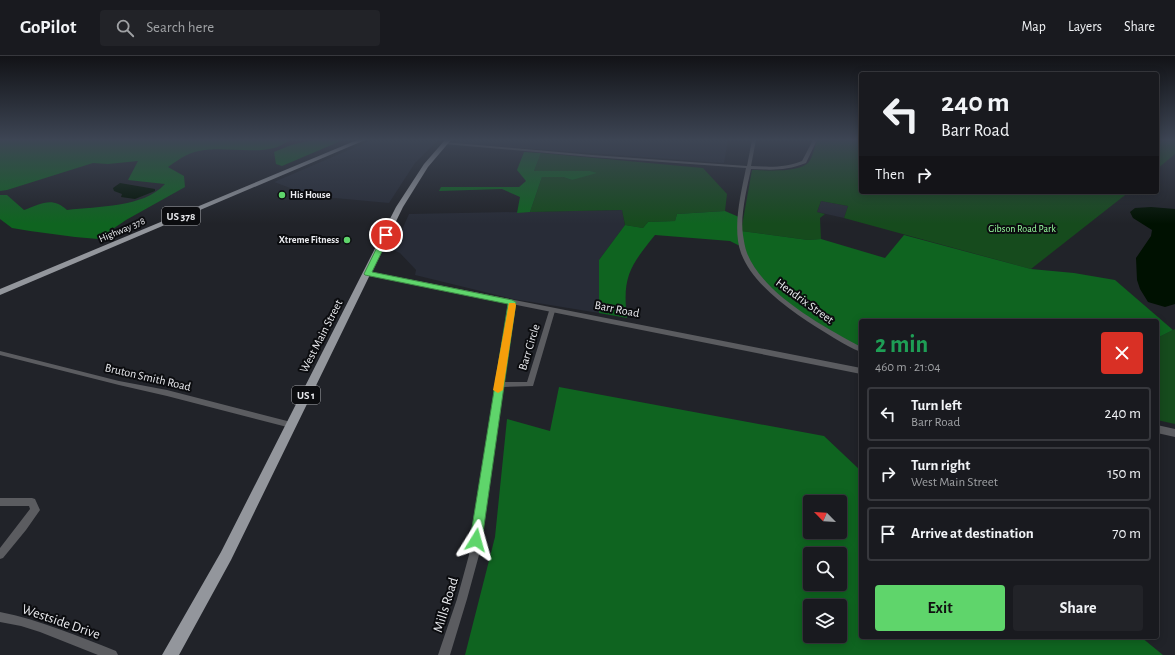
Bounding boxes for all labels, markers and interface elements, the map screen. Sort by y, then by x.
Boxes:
search box [100,10,380,46]
icon: search [114,17,136,39]
text: GoPilot [20,18,76,37]
text: Search here [146,20,214,35]
text: Map [1021,20,1046,34]
text: Layers [1068,20,1102,34]
text: Share [1124,20,1155,34]
icon: left [875,88,927,140]
text: 240 m [941,89,1010,117]
text: Barr Road [941,122,1009,140]
icon: right [913,164,935,186]
text: Then [875,167,905,182]
marker: His House [277,190,287,200]
place label: His House [290,190,331,200]
road number: US 378 [162,207,200,225]
street label: Highway 378 [97,216,147,244]
pin [369,218,403,252]
icon: arrive [375,224,397,246]
park label: Gibson Road Park [988,224,1056,234]
place label: Xtreme Fitness [279,235,339,245]
marker: Xtreme Fitness [342,235,352,245]
street label: Hendrix Street [774,276,836,326]
street label: West Main Street [297,297,345,374]
street label: Barr Road [594,299,640,319]
street label: Barr Circle [516,322,542,372]
button: close [1101,332,1143,374]
text: 2 min [875,333,928,357]
street label: Bruton Smith Road [104,361,192,393]
text: 460 m · 21:04 [875,361,941,374]
road number: US 1 [292,386,320,404]
text: Turn left [911,398,962,413]
icon: left [877,403,899,425]
text: 240 m [1105,406,1141,421]
text: Barr Road [911,416,960,429]
text: Turn right [911,458,970,473]
icon: right [877,463,899,485]
text: 150 m [1107,466,1141,481]
text: West Main Street [911,476,998,489]
north arrow [803,495,847,539]
map controls [803,495,847,643]
position arrow [455,519,497,561]
icon: arrive [877,523,899,545]
text: Arrive at destination [911,526,1034,541]
text: 70 m [1112,526,1141,541]
button: search [803,547,847,591]
street label: Mills Road [431,576,461,634]
button: Exit [875,585,1005,631]
button: Share [1013,585,1143,631]
button: layers [803,599,847,643]
street label: Westside Drive [20,602,102,642]

